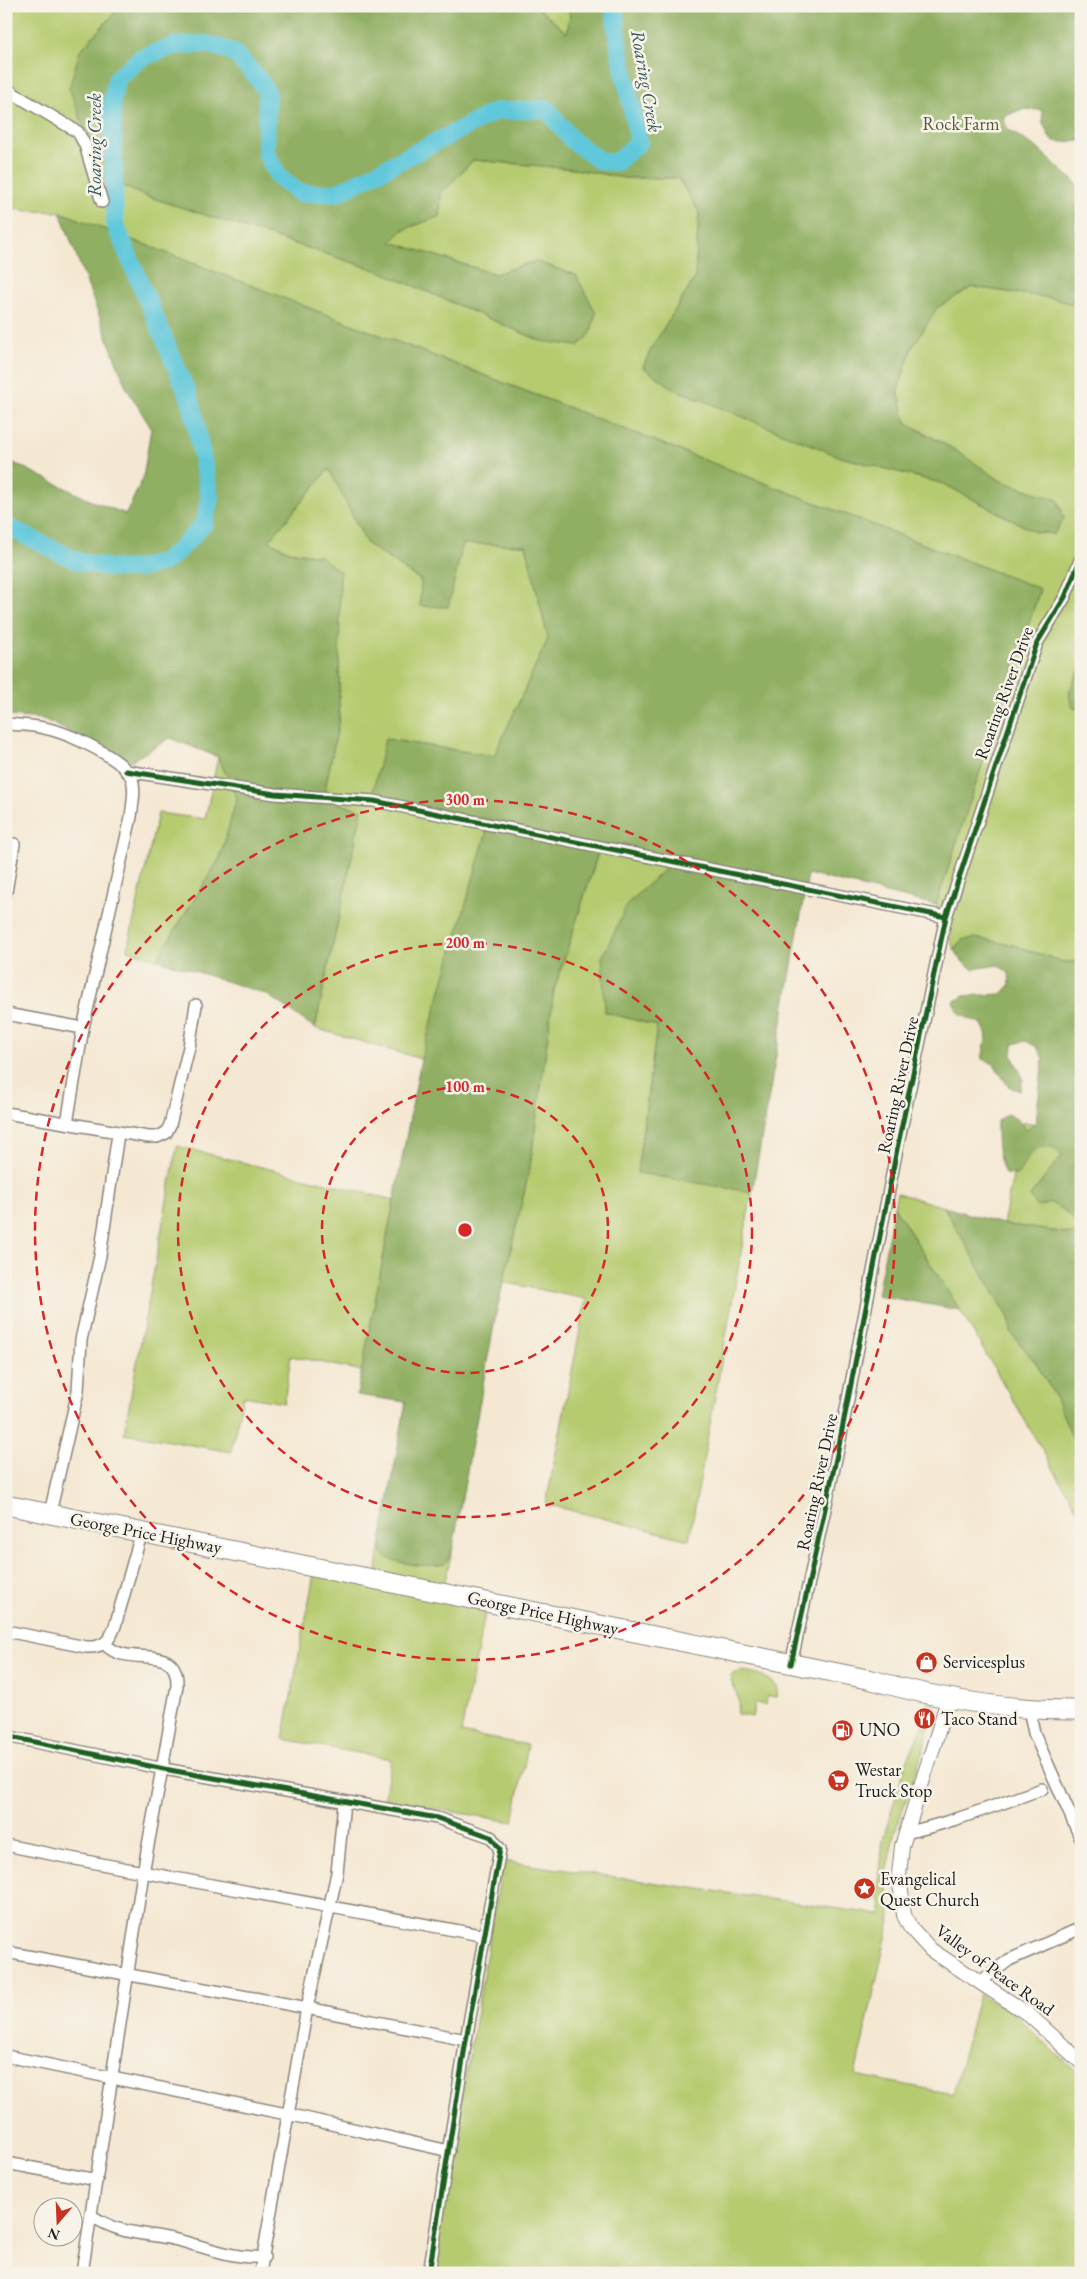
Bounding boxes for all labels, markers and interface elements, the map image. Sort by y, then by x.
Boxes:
water label: Roaring Creek [625,28,668,135]
water label: Roaring Creek [82,93,107,197]
park label: Rock Farm [923,112,1000,135]
street label: Roaring River Drive [969,623,1038,762]
text: 300 m [445,790,485,809]
text: 200 m [445,933,485,952]
street label: Roaring River Drive [872,1014,923,1156]
text: 100 m [445,1077,485,1096]
centre of rings [456,1221,474,1239]
street label: Roaring River Drive [791,1411,842,1553]
street label: George Price Highway [68,1507,224,1558]
street label: George Price Highway [465,1585,621,1640]
shop icon: Servicesplus [915,1650,939,1674]
place label: Servicesplus [943,1650,1025,1673]
restaurant icon: Taco Stand [913,1707,937,1731]
place label: Taco Stand [941,1707,1019,1730]
fuel station icon: UNO [831,1718,855,1742]
place label: UNO [859,1718,900,1741]
place label: Westar Truck Stop [855,1758,932,1802]
supermarket icon: Westar Truck Stop [827,1768,851,1792]
place label: Evangelical Quest Church [880,1867,979,1911]
place icon: Evangelical Quest Church [852,1877,876,1901]
street label: Valley of Peace Road [931,1919,1060,2021]
north arrow [32,2196,82,2246]
text: N [45,2224,62,2245]

